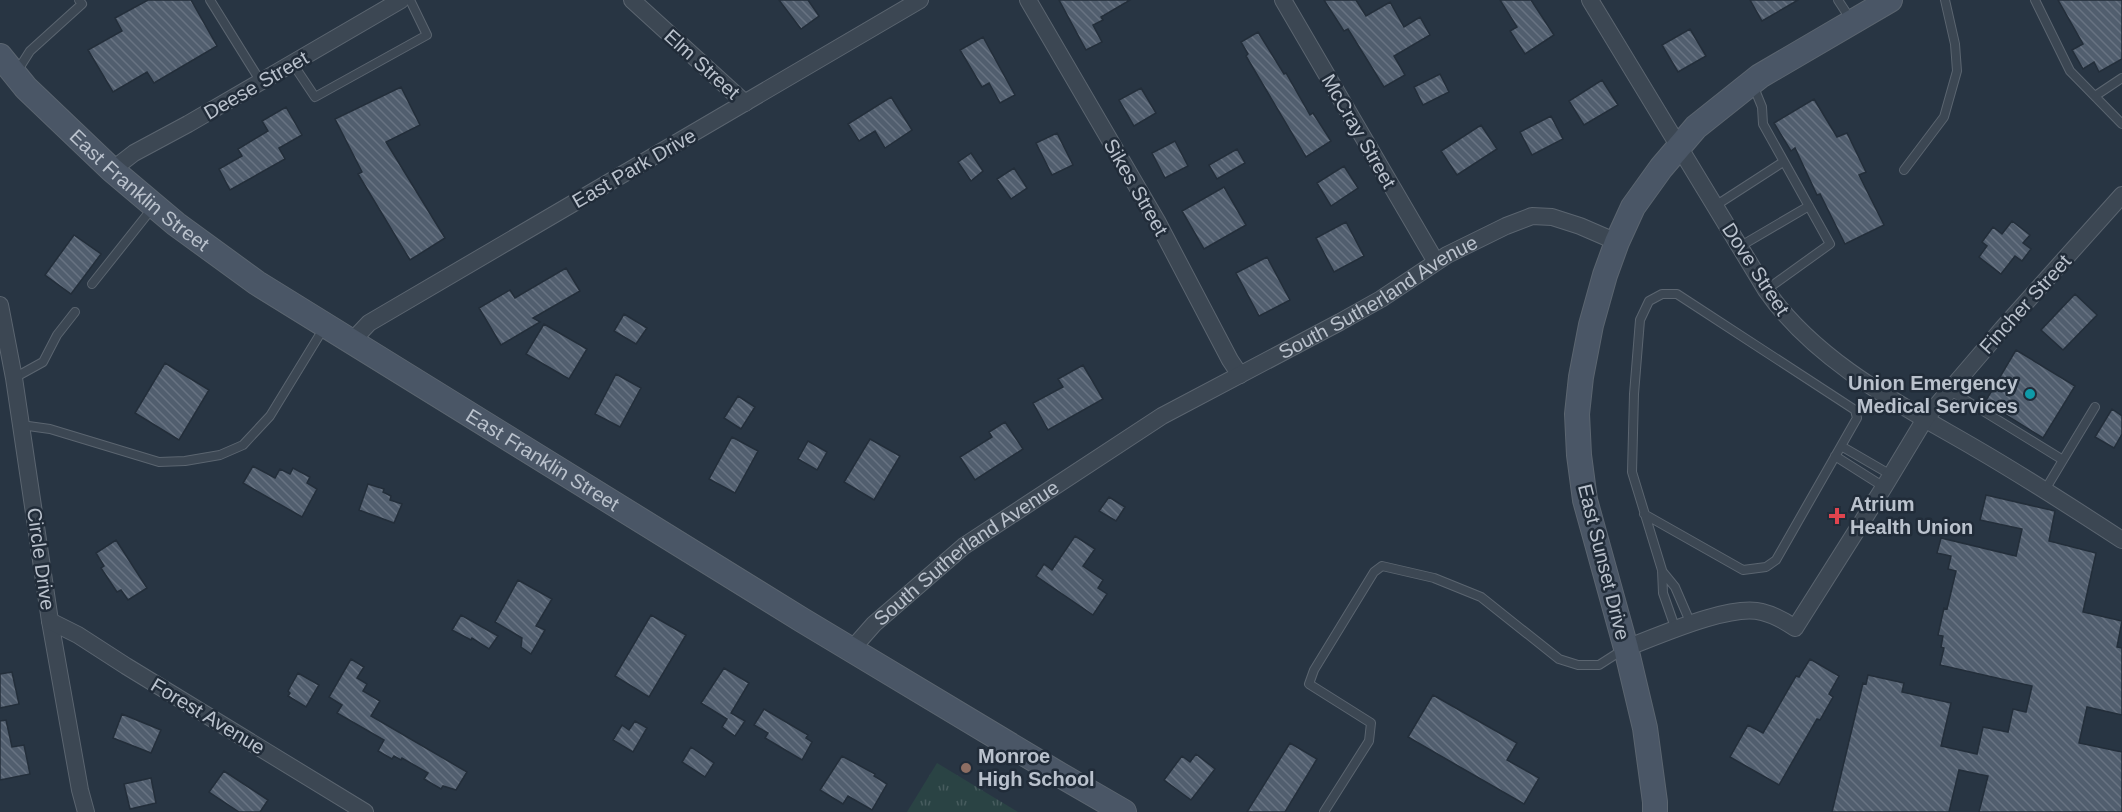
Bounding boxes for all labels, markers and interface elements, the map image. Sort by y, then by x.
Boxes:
street label: Elm Street [660,25,744,104]
street label: Deese Street [200,46,312,124]
street label: McCray Street [1318,70,1401,192]
street label: East Park Drive [568,124,700,212]
street label: East Franklin Street [65,125,214,256]
street label: Sikes Street [1100,135,1173,240]
street label: Dove Street [1718,219,1794,320]
street label: South Sutherland Avenue [1275,231,1481,363]
street label: Fincher Street [1975,250,2075,358]
place label: Union Emergency Medical Services [1848,372,2019,417]
marker: Union Emergency Medical Services [2023,387,2037,401]
street label: East Franklin Street [462,404,624,516]
street label: South Sutherland Avenue [869,476,1063,630]
street label: East Sunset Drive [1574,482,1634,642]
place label: Atrium Health Union [1850,493,1973,538]
street label: Circle Drive [23,506,59,612]
marker: Atrium Health Union [1828,507,1846,525]
street label: Forest Avenue [147,673,269,759]
place label: Monroe High School [978,745,1095,790]
marker: Monroe High School [959,761,973,775]

